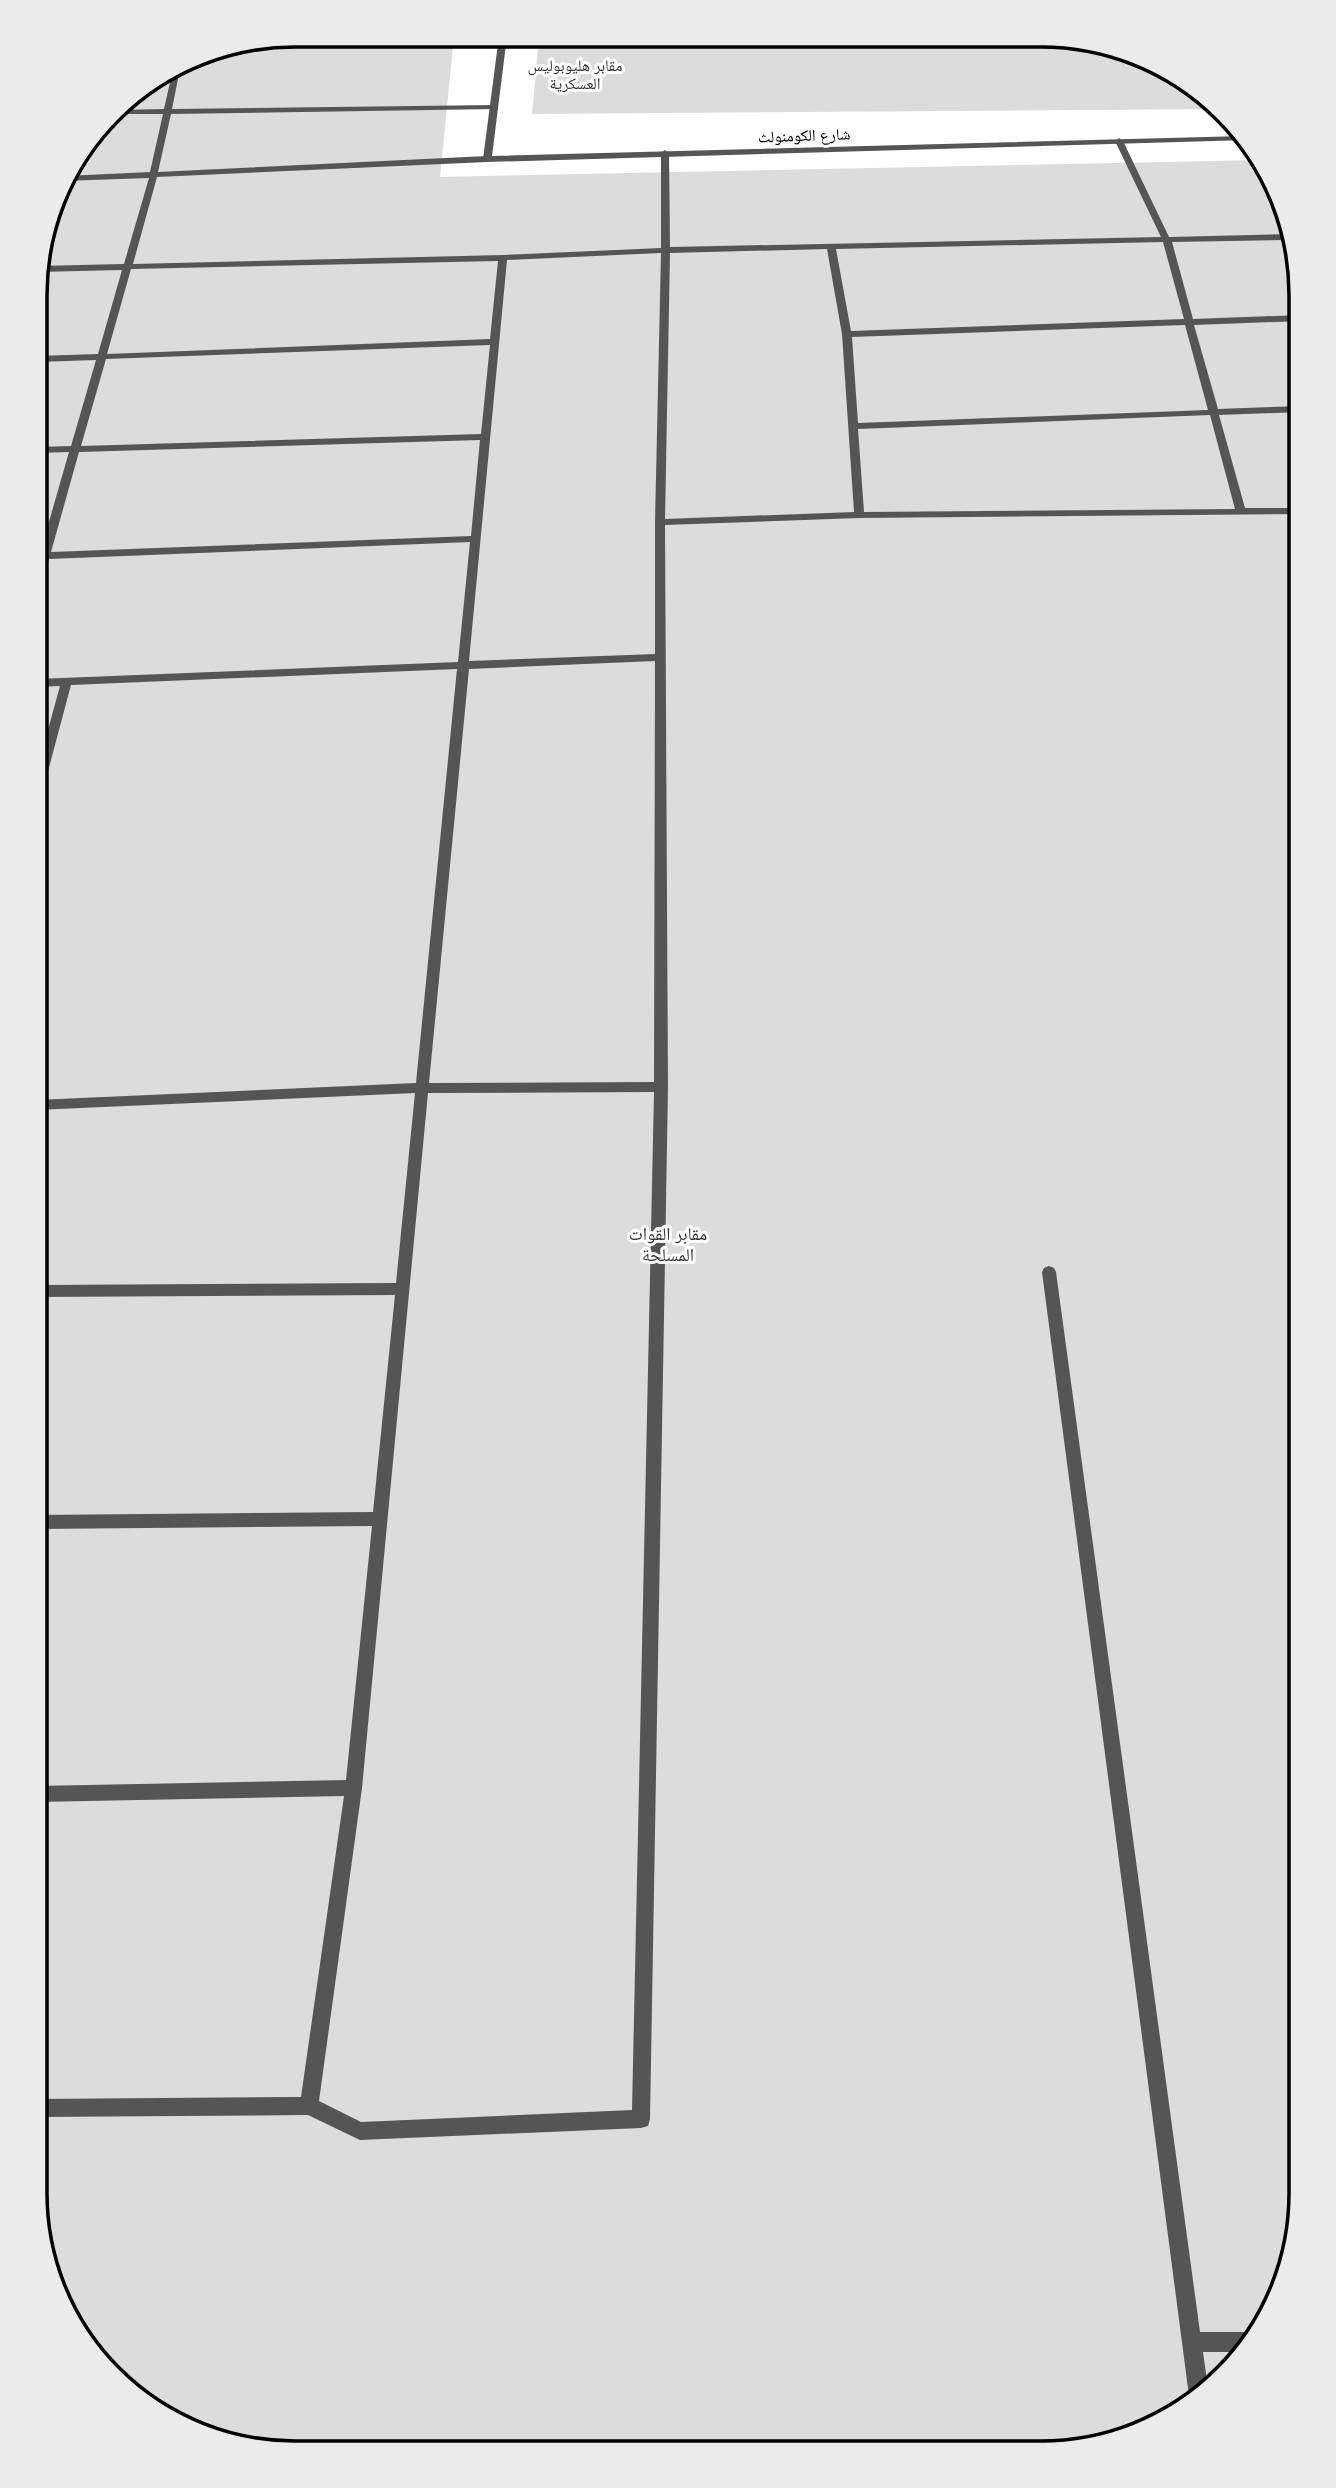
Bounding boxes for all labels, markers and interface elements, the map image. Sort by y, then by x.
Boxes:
park label: مقابر هليوبوليس العسكرية [527,55,623,93]
street label: شارع الكومنولث [757,123,851,148]
park label: مقابر القوات المسلحة [629,1222,707,1266]

